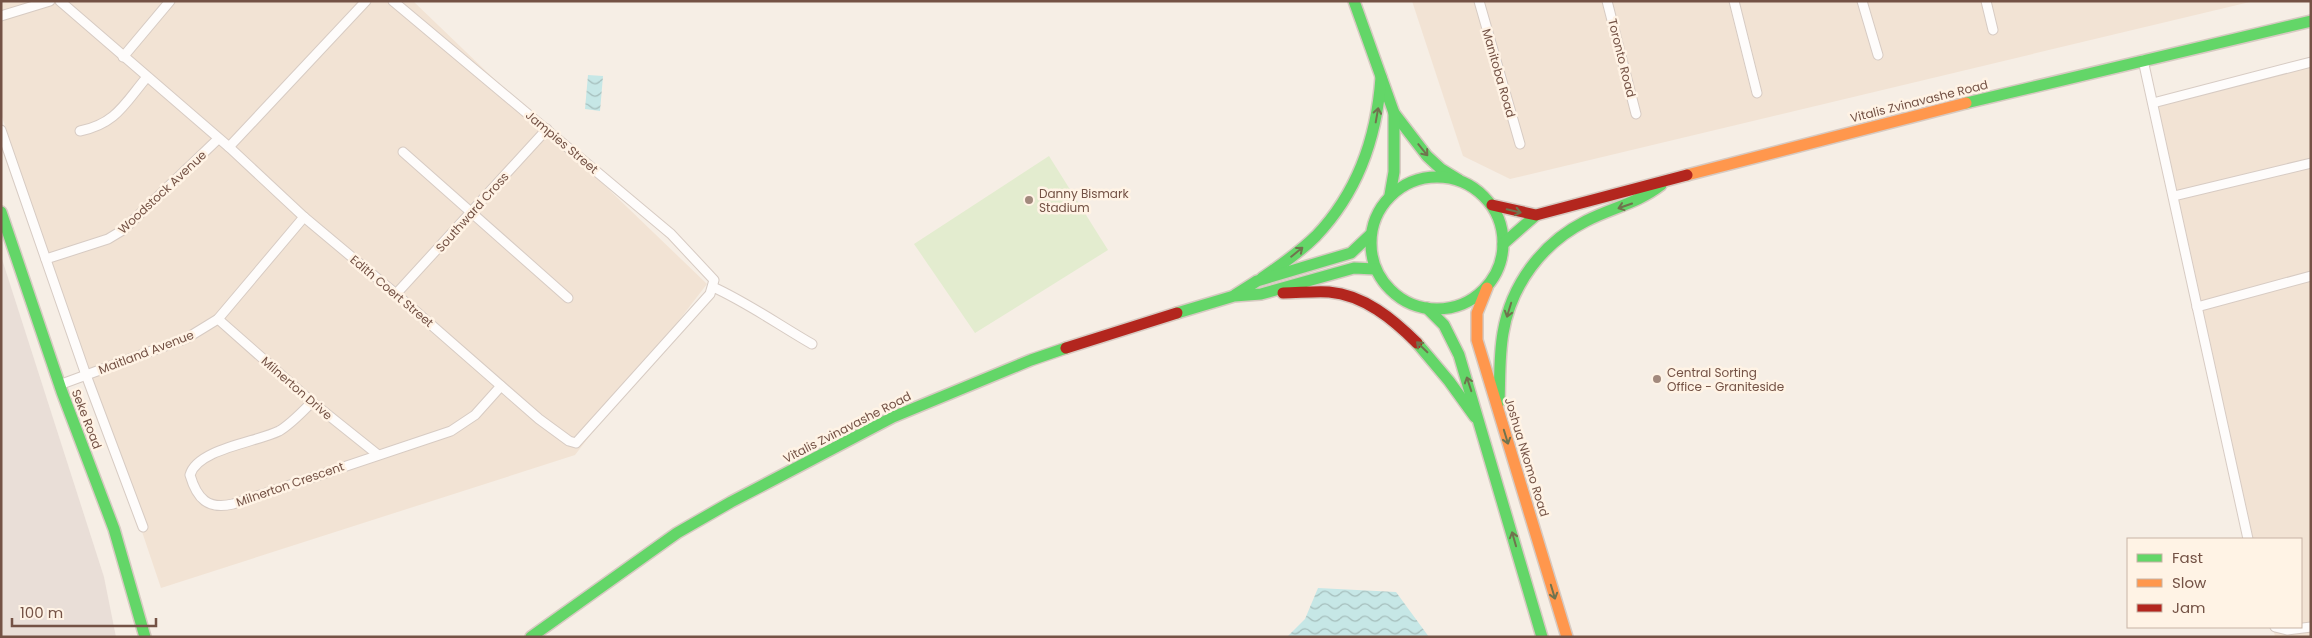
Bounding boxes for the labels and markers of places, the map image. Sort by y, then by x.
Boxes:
place label: Danny Bismark Stadium [1039,185,1129,216]
marker: Danny Bismark Stadium [1023,194,1035,206]
place label: Central Sorting Office - Graniteside [1667,364,1784,395]
marker: Central Sorting Office - Graniteside [1651,373,1663,385]

